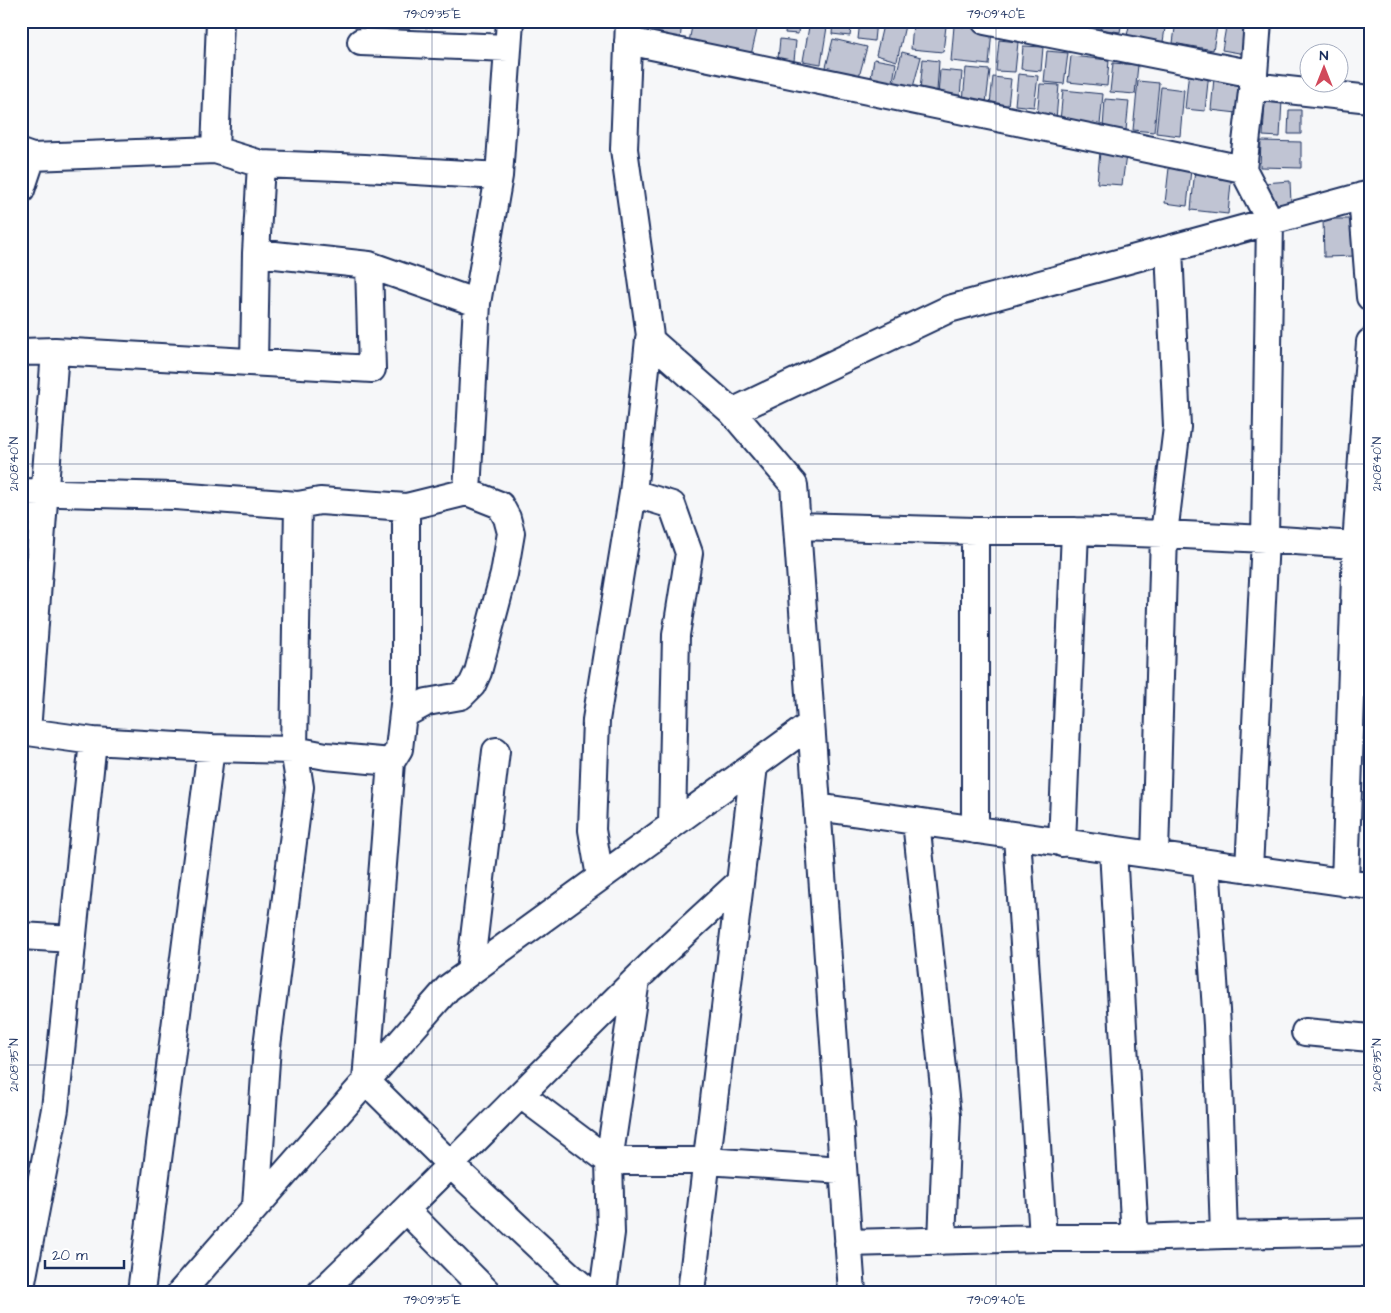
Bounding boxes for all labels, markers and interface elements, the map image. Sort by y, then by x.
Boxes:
text: 79°09'35"E [403,6,461,23]
text: 79°09'40"E [967,6,1025,23]
north arrow [1298,42,1348,92]
text: N [1320,46,1329,66]
text: 21°08'40"N [6,436,23,491]
text: 21°08'40"N [1369,436,1386,491]
text: 21°08'35"N [6,1038,23,1092]
text: 21°08'35"N [1369,1038,1386,1092]
scale bar [45,1238,124,1270]
text: 20 m [52,1245,88,1266]
text: 79°09'35"E [403,1292,461,1309]
text: 79°09'40"E [967,1292,1025,1309]

